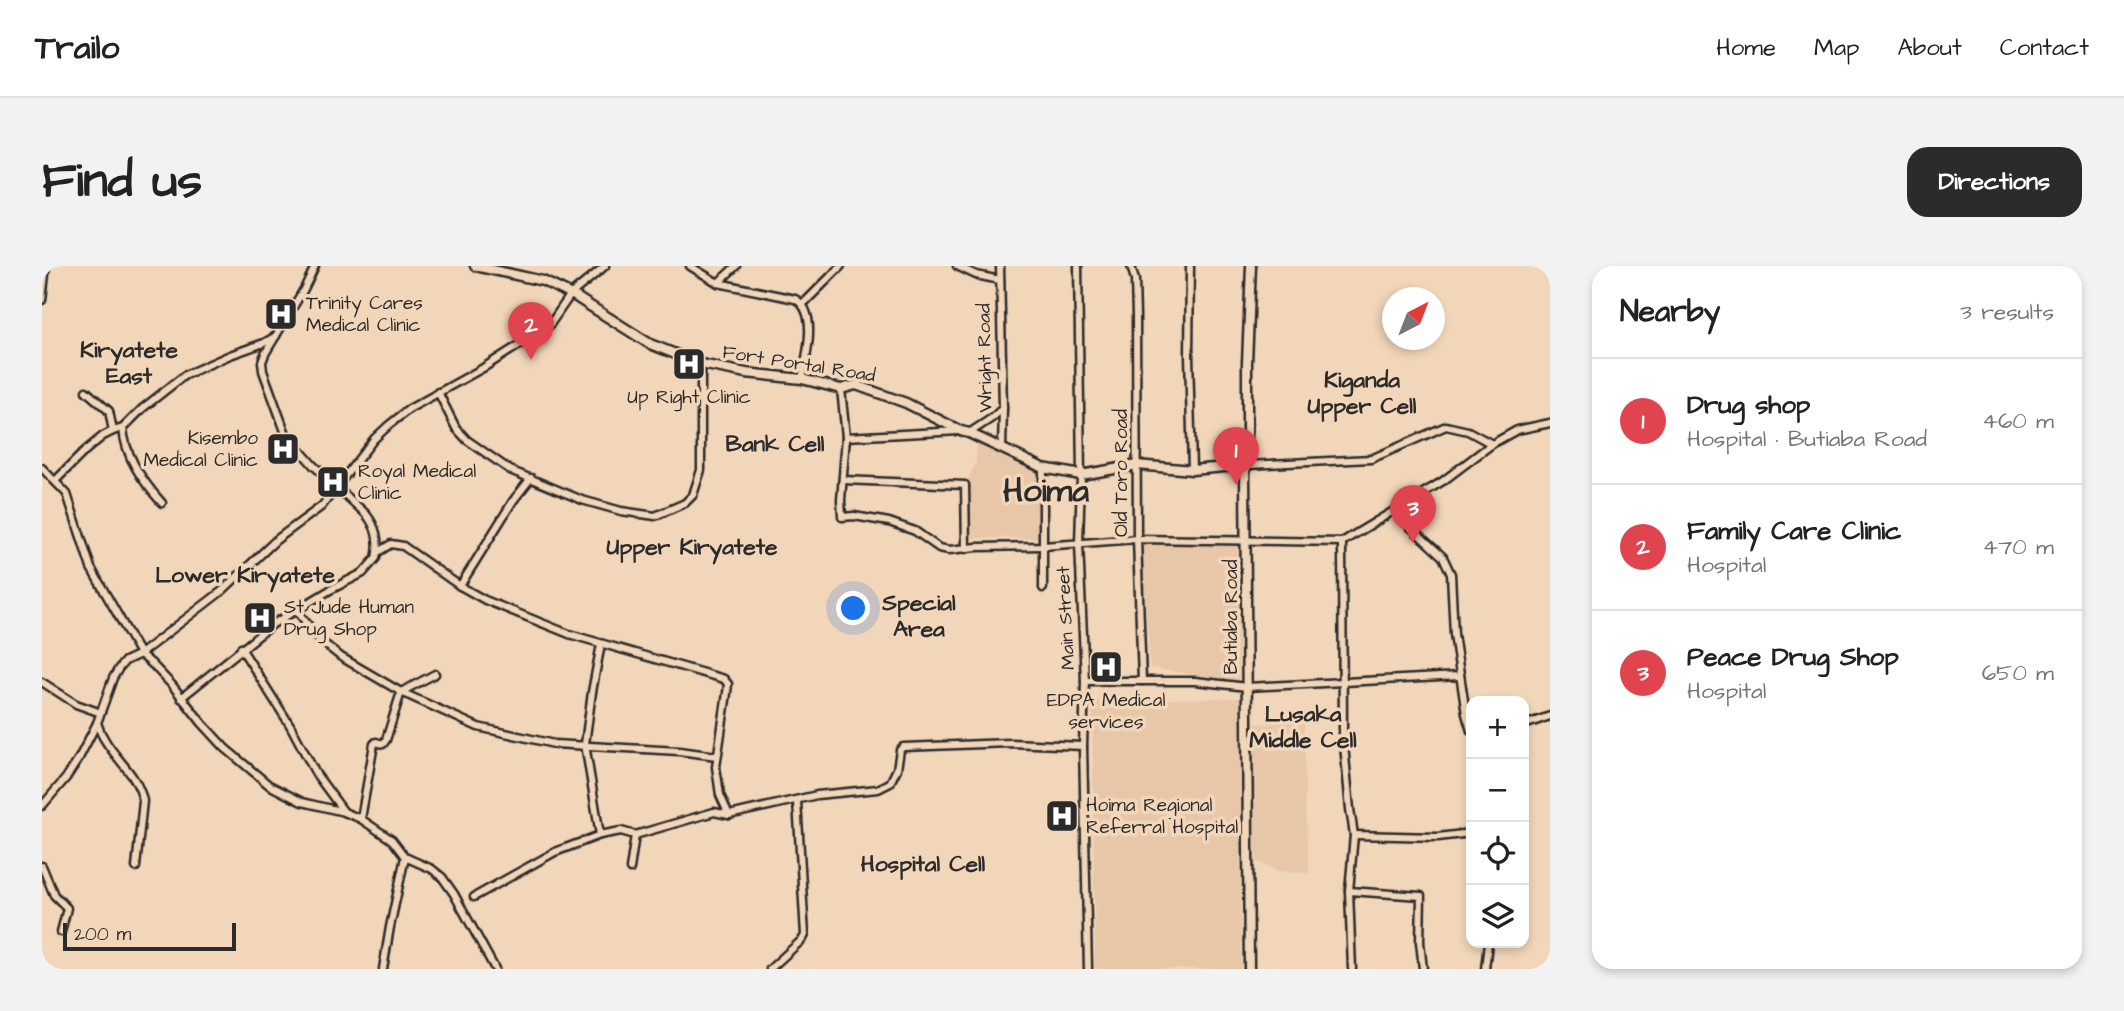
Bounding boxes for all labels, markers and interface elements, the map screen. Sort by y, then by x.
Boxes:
text: Trailo [35,25,119,71]
text: Home [1716,31,1776,65]
text: Map [1814,31,1859,65]
text: About [1897,31,1962,65]
text: Contact [2000,31,2089,65]
button: Directions [1907,147,2082,217]
text: Find us [42,148,202,216]
north arrow [1382,287,1445,350]
place label: Trinity Cares Medical Clinic [306,290,423,339]
text: Nearby [1620,291,1720,333]
hospital icon: Trinity Cares Medical Clinic [262,295,300,333]
text: 3 results [1960,296,2054,328]
pin: 2 [508,302,554,360]
street label: Wright Road [971,303,1000,413]
district label: Kiryatete East [80,334,179,392]
street label: Fort Portal Road [721,339,878,389]
hospital icon: Up Right Clinic [670,345,708,383]
district label: Kiganda Upper Cell [1308,364,1417,422]
place label: Up Right Clinic [627,384,751,412]
text: Drug shop [1687,387,1810,423]
text: 1 [1642,405,1644,437]
text: 460 m [1982,405,2054,437]
street label: Old Toro Road [1108,409,1135,537]
text: Hospital · Butiaba Road [1687,423,1927,455]
place label: Kisembo Medical Clinic [143,425,258,474]
pin: 1 [1213,427,1259,485]
district label: Bank Cell [726,428,825,460]
hospital icon: Kisembo Medical Clinic [264,430,302,468]
place label: Royal Medical Clinic [358,458,476,507]
hospital icon: Royal Medical Clinic [314,463,352,501]
district label: Hoima [1003,468,1089,514]
pin: 3 [1390,485,1436,543]
text: Family Care Clinic [1687,513,1901,549]
district label: Upper Kiryatete [607,531,778,565]
text: 2 [1636,531,1650,563]
text: 470 m [1983,531,2054,563]
text: Hospital [1687,549,1766,581]
district label: Lower Kiryatete [155,559,335,593]
street label: Butiaba Road [1218,559,1245,674]
street label: Main Street [1050,565,1082,671]
district label: Special Area [881,587,956,645]
your location [836,591,870,625]
place label: St Jude Human Drug Shop [284,594,414,644]
hospital icon: St Jude Human Drug Shop [241,599,279,637]
text: Peace Drug Shop [1687,639,1899,675]
hospital icon: EDPA Medical services [1087,648,1125,686]
text: 3 [1637,657,1649,689]
text: 650 m [1982,657,2054,689]
text: Hospital [1687,675,1766,707]
place label: EDPA Medical services [1047,687,1165,736]
map controls [1466,696,1529,948]
button: + [1466,696,1529,759]
district label: Lusaka Middle Cell [1249,698,1357,756]
button: − [1466,759,1529,822]
place label: Hoima Regional Referral Hospital [1086,792,1238,841]
hospital icon: Hoima Regional Referral Hospital [1043,797,1081,835]
button: locate [1466,822,1529,885]
district label: Hospital Cell [861,848,986,880]
button: layers [1466,885,1529,948]
scale bar [63,920,236,952]
text: 200 m [74,921,131,948]

